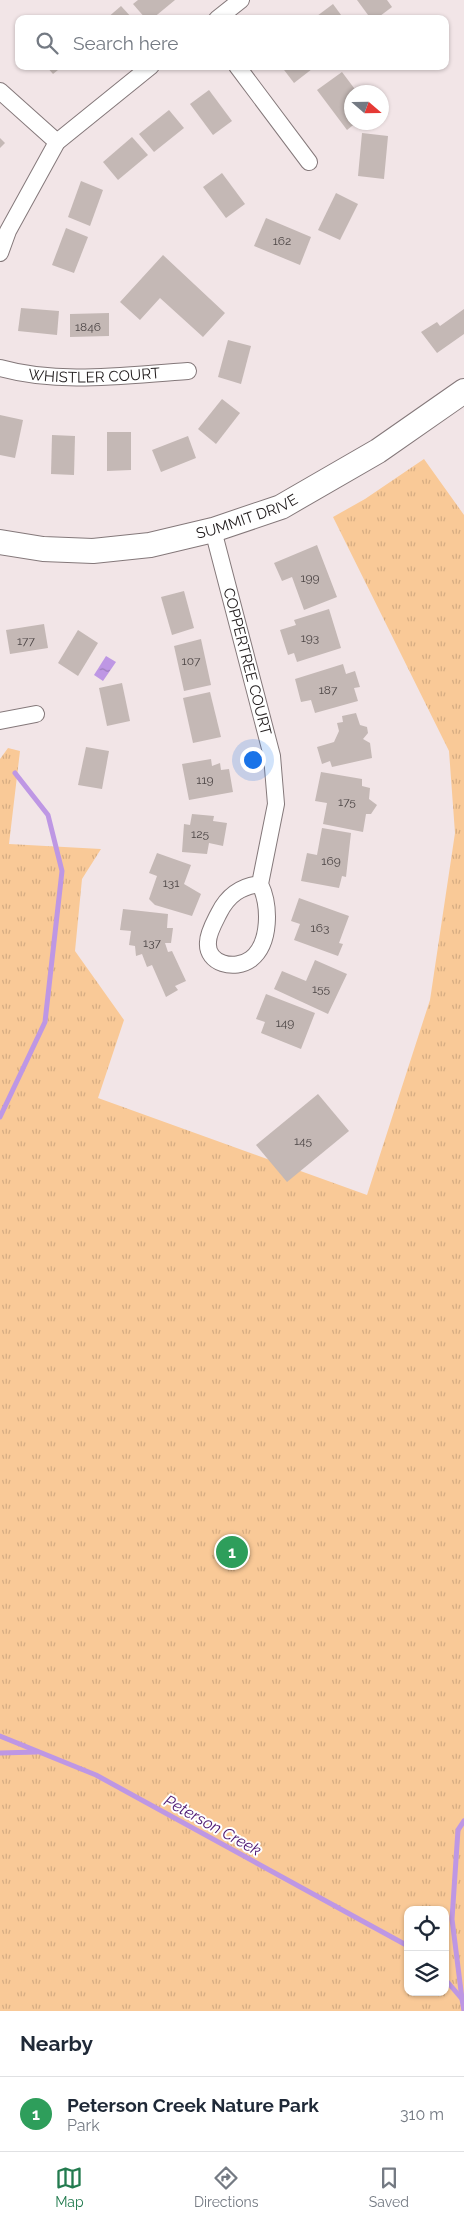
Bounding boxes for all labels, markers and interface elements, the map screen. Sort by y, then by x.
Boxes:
search box [15,15,449,70]
icon: search [33,29,61,57]
text: Search here [73,32,179,54]
north arrow [344,85,389,130]
house number: 162 [273,234,291,248]
house number: 1846 [75,320,101,334]
street label: WHISTLER COURT [27,364,161,387]
street label: SUMMIT DRIVE [194,490,301,543]
house number: 199 [300,571,320,585]
street label: COPPERTREE COURT [219,586,275,737]
house number: 193 [301,631,319,645]
house number: 177 [17,634,36,648]
house number: 107 [182,654,201,668]
house number: 187 [319,683,338,697]
your location [240,747,266,773]
house number: 119 [196,773,214,787]
house number: 175 [338,795,356,809]
house number: 125 [191,827,209,841]
house number: 169 [321,854,341,868]
house number: 131 [163,876,179,890]
house number: 163 [311,921,329,935]
house number: 137 [143,936,162,950]
house number: 155 [312,982,331,996]
house number: 149 [276,1016,294,1030]
house number: 145 [294,1134,313,1148]
pin: 1 [216,1533,248,1571]
water label: Peterson Creek [161,1791,265,1860]
map controls [404,1906,449,1996]
button: locate [404,1906,449,1951]
button: layers [404,1951,449,1996]
text: Nearby [20,2031,93,2056]
text: Peterson Creek Nature Park [67,2094,319,2116]
text: 1 [32,2105,40,2124]
text: 310 m [400,2105,444,2124]
text: Park [67,2116,100,2135]
tab: Map [55,2164,84,2210]
tab: Directions [194,2164,259,2210]
tab: Saved [369,2164,409,2210]

